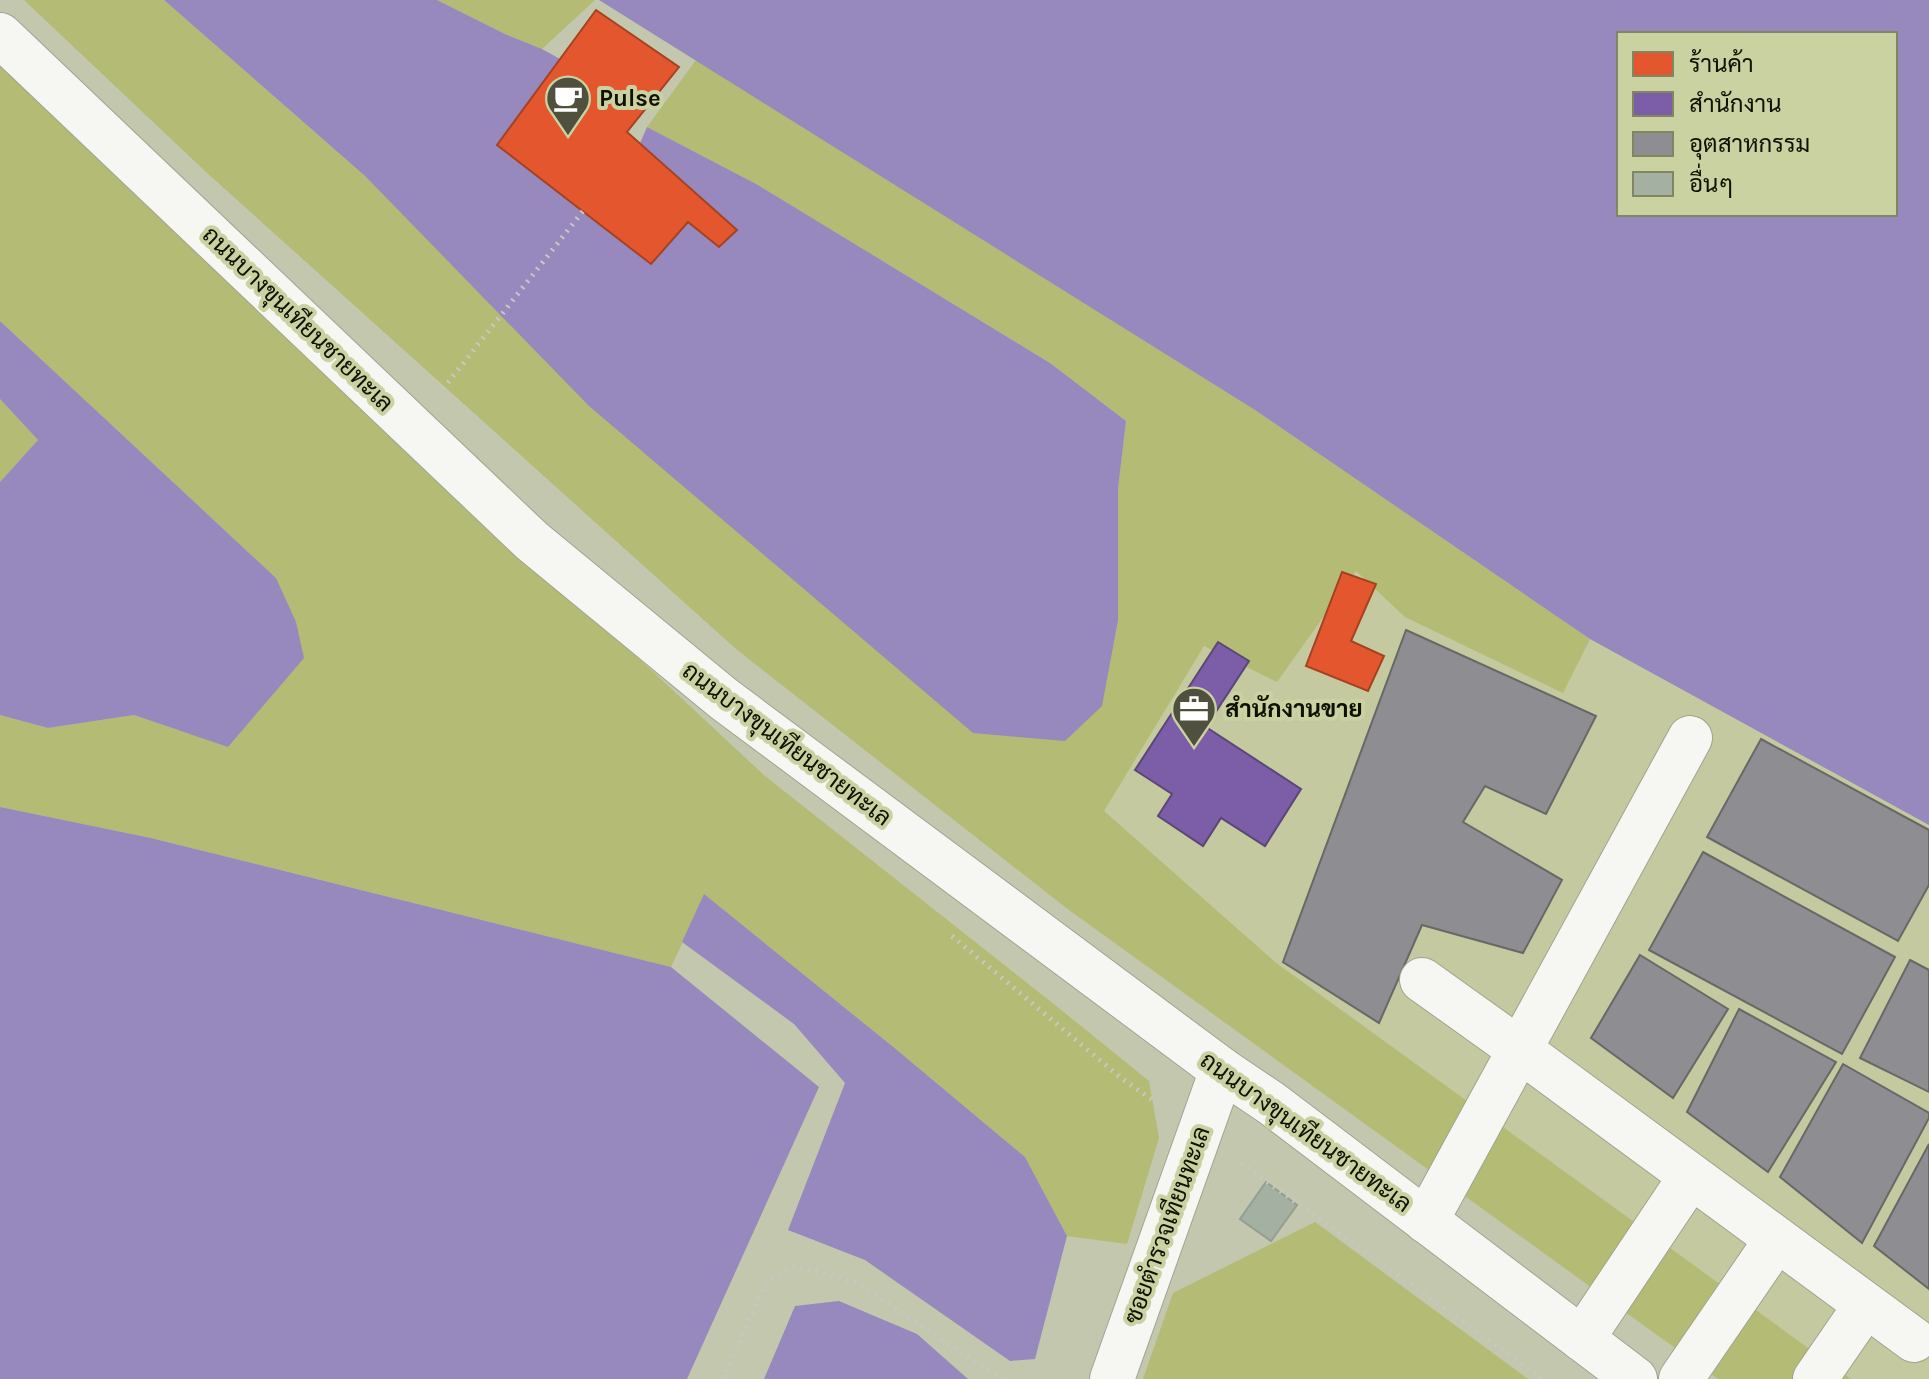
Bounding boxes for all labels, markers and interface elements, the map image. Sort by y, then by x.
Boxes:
legend [1617,32,1897,216]
text: ร้านค้า [1689,49,1754,78]
cafe icon: Pulse [544,74,592,137]
place label: Pulse [599,84,661,112]
text: สำนักงาน [1689,90,1782,118]
text: อุตสาหกรรม [1689,130,1810,160]
text: อื่นๆ [1689,163,1733,198]
street label: ถนนบางขุนเทียนชายทะเล [195,220,400,419]
street label: ถนนบางขุนเทียนชายทะเล [676,656,898,833]
office icon: สำนักงานขาย [1170,685,1218,748]
place label: สำนักงานขาย [1225,694,1362,723]
street label: ถนนบางขุนเทียนชายทะเล [1194,1045,1418,1220]
street label: ซอยตำรวจเทียนทะเล [1117,1122,1216,1328]

